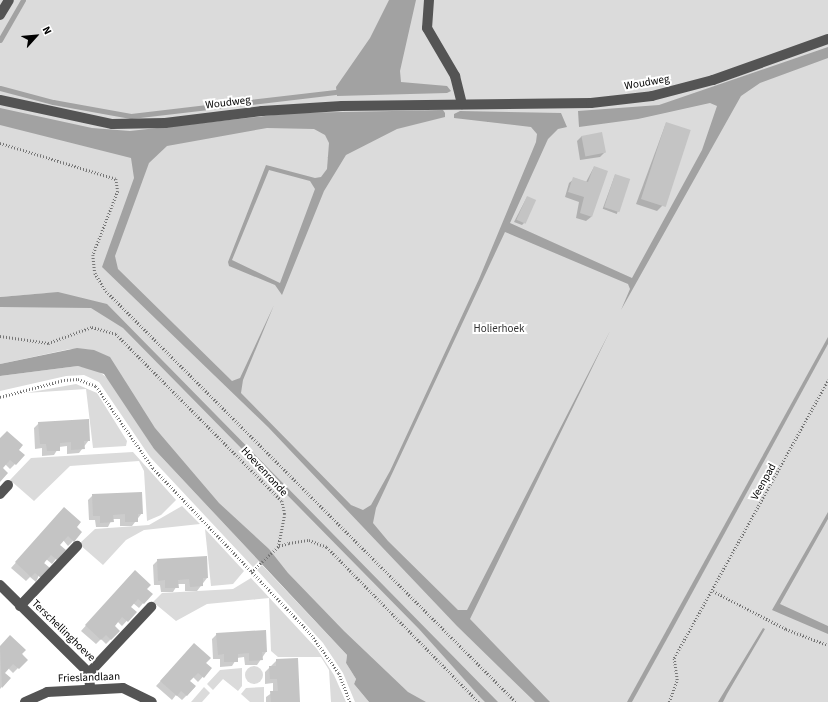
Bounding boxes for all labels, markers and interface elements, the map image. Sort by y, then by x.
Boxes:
north arrow [16,16,56,56]
text: N [39,24,55,37]
street label: Woudweg [623,73,671,93]
street label: Woudweg [205,94,251,112]
park label: Holierhoek [474,322,524,336]
street label: Hoevenronde [238,445,290,499]
street label: Veenpad [749,461,779,503]
street label: Terschellinghoeve [28,597,98,665]
street label: Frieslandlaan [58,670,120,686]

